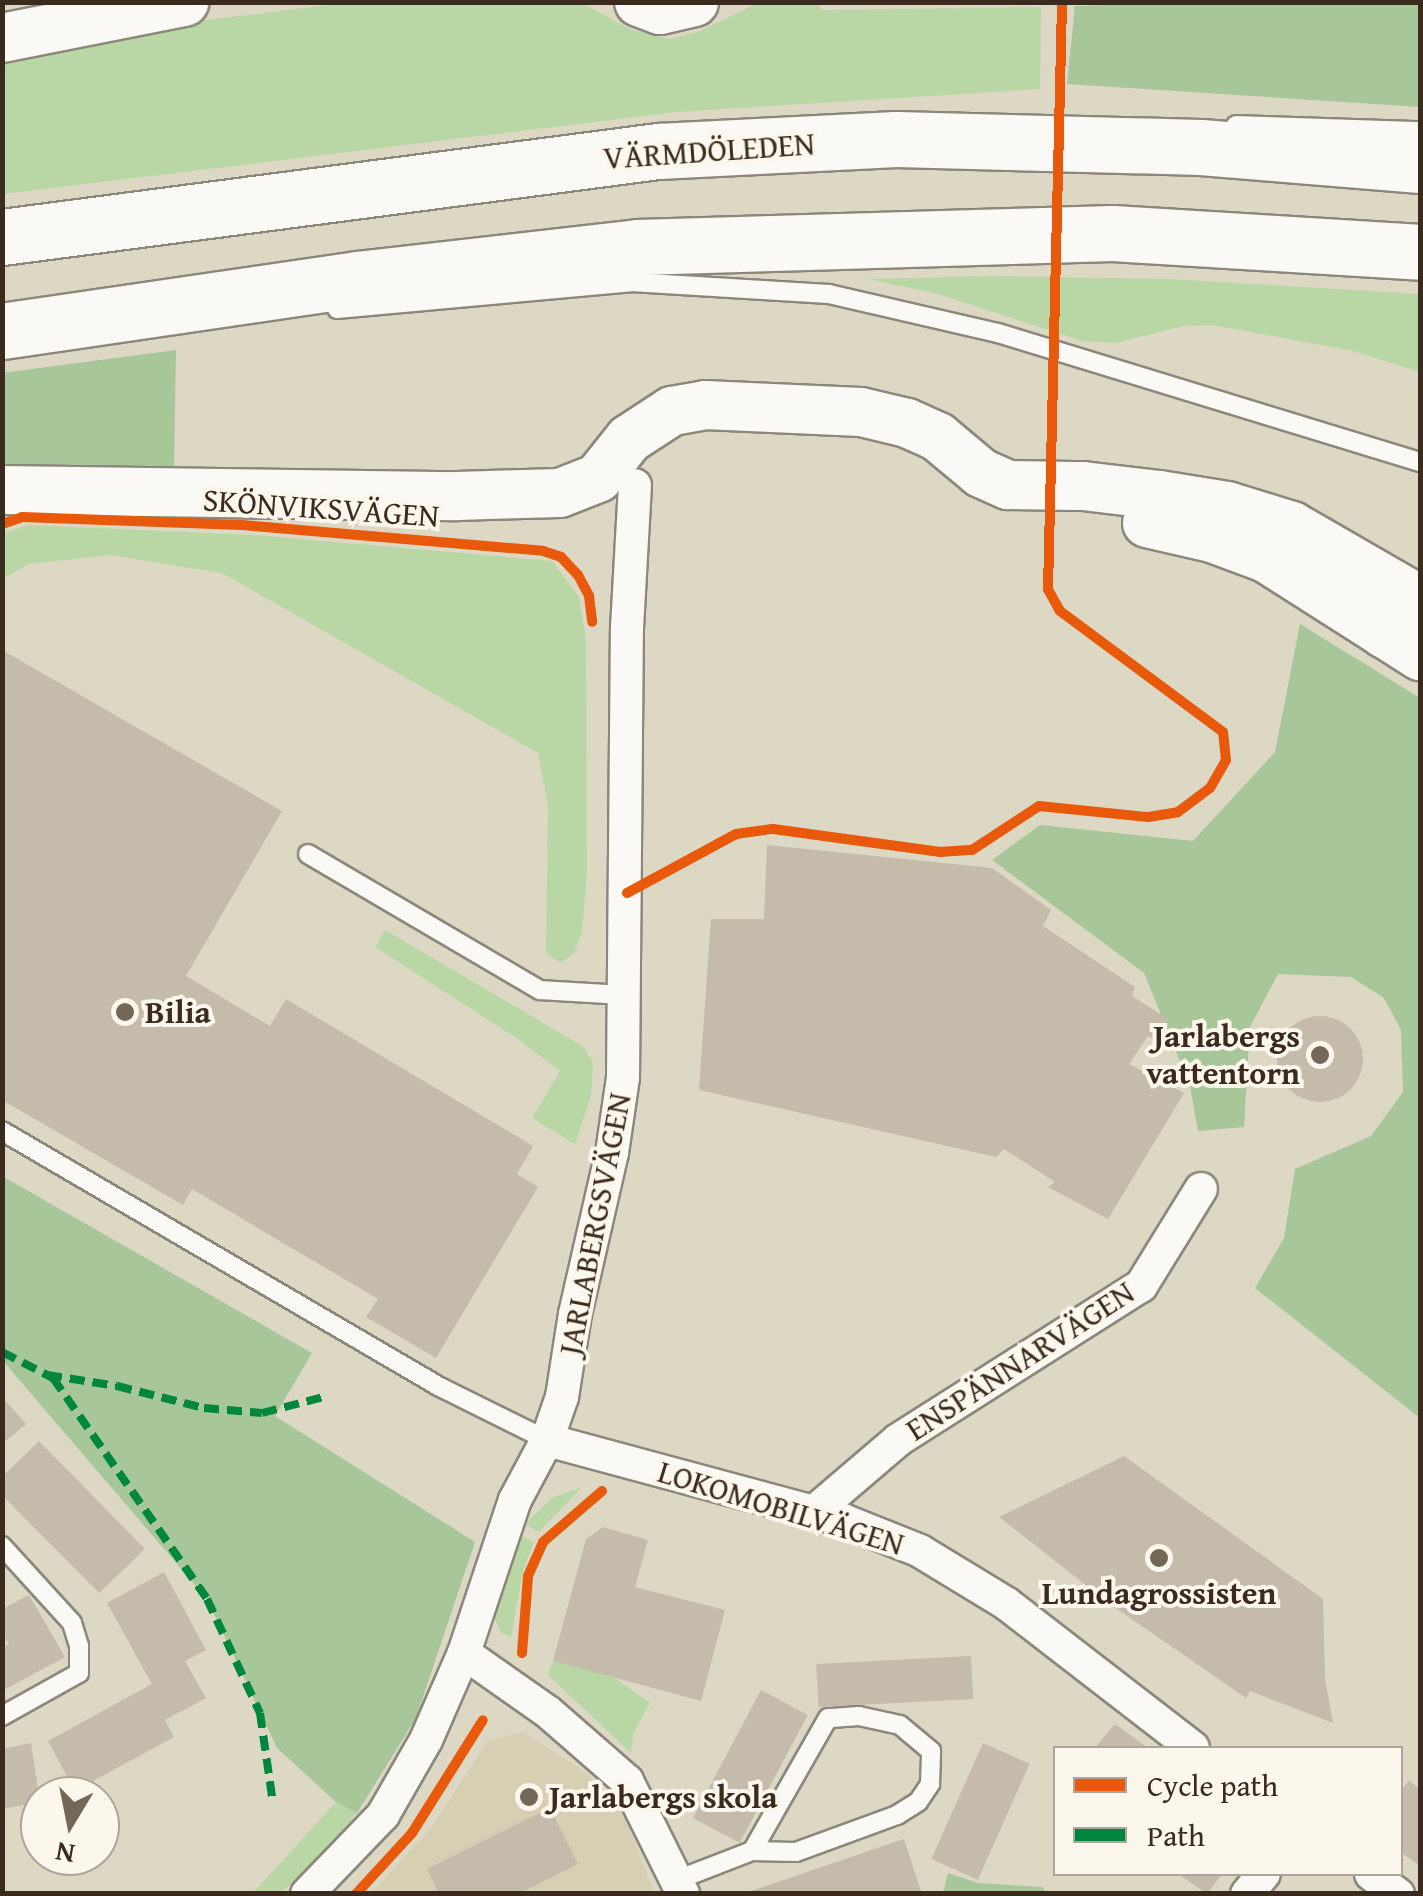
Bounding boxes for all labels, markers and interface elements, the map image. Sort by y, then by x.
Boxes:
street label: VÄRMDÖLEDEN [602,124,816,178]
street label: SKÖNVIKSVÄGEN [202,481,440,535]
place label: Bilia [145,993,211,1031]
marker: Bilia [114,1001,136,1023]
place label: Jarlabergs vattentorn [1146,1018,1300,1093]
marker: Jarlabergs vattentorn [1309,1044,1331,1066]
street label: JARLABERGSVÄGEN [551,1090,639,1358]
street label: ENSPÄNNARVÄGEN [899,1273,1141,1449]
street label: LOKOMOBILVÄGEN [653,1452,909,1564]
marker: Lundagrossisten [1148,1547,1170,1569]
place label: Lundagrossisten [1042,1574,1276,1612]
legend [1053,1746,1403,1876]
text: Cycle path [1147,1763,1278,1807]
north arrow [20,1776,120,1876]
place label: Jarlabergs skola [549,1778,778,1816]
marker: Jarlabergs skola [518,1786,540,1808]
text: Path [1147,1813,1205,1857]
text: N [52,1832,78,1876]

